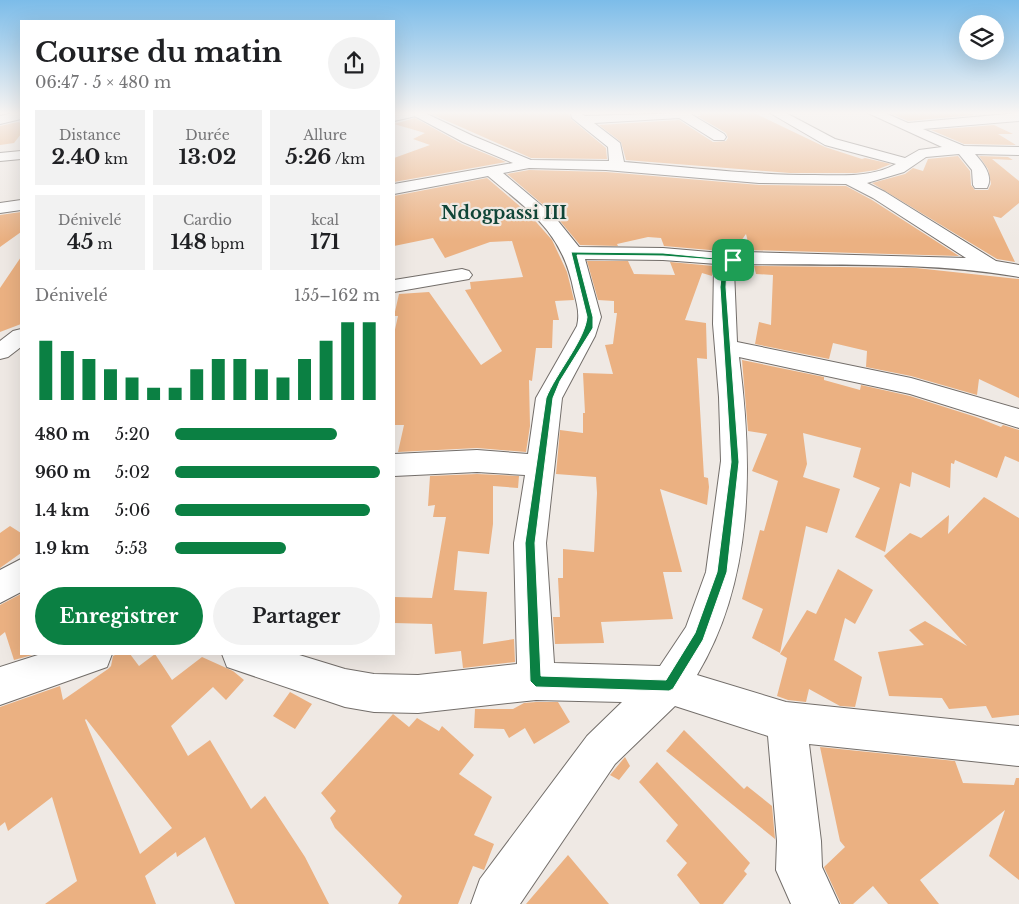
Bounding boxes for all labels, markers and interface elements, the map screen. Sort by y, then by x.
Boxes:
map controls [959,15,1004,60]
button: layers [959,15,1004,60]
text: Course du matin [35,35,282,70]
button: share [328,37,380,89]
text: 06:47 · 5 × 480 m [35,72,171,92]
text: Distance [59,126,121,144]
text: Durée [185,126,230,144]
text: Allure [303,126,347,144]
text: 2.40 [52,144,100,170]
text: 13:02 [178,144,237,170]
text: 5:26 [285,144,332,170]
text: km [100,150,128,168]
text: /km [332,150,365,168]
district label: Ndogpassi III [441,202,567,224]
text: Dénivelé [58,211,122,229]
text: Cardio [183,211,232,229]
text: kcal [311,211,339,229]
text: 45 [67,229,94,255]
text: 148 [170,229,207,255]
text: 171 [310,229,340,255]
text: m [94,235,113,253]
text: bpm [207,235,245,253]
pin [712,239,754,281]
icon: arrive [719,246,747,274]
text: Dénivelé [35,285,108,305]
text: 155–162 m [294,285,380,305]
text: 480 m [35,424,90,444]
text: 5:20 [115,424,150,444]
text: 960 m [35,462,91,482]
text: 5:02 [115,462,150,482]
text: 1.4 km [35,500,89,520]
text: 5:06 [115,500,150,520]
text: 1.9 km [35,538,90,558]
text: 5:53 [115,538,148,558]
button: Enregistrer [35,587,203,645]
button: Partager [213,587,380,645]

